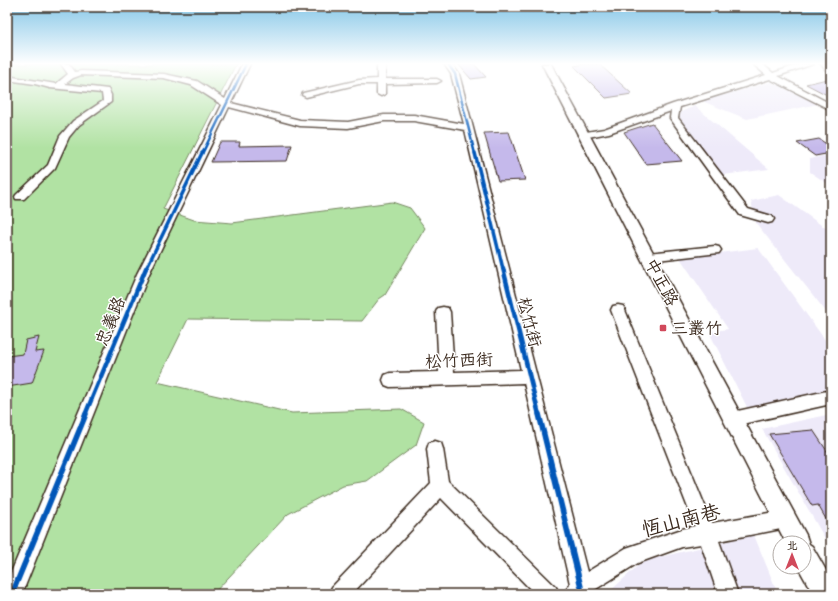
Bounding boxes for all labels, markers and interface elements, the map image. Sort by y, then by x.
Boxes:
street label: 中正路 [638,254,684,311]
street label: 忠義路 [90,293,133,350]
street label: 松竹街 [510,295,547,350]
place label: 三叢竹 [671,317,722,342]
marker: 三叢竹 [658,323,668,333]
street label: 松竹西街 [425,348,493,375]
street label: 恆山南巷 [639,498,725,546]
north arrow [772,535,812,575]
text: 北 [787,538,798,554]

